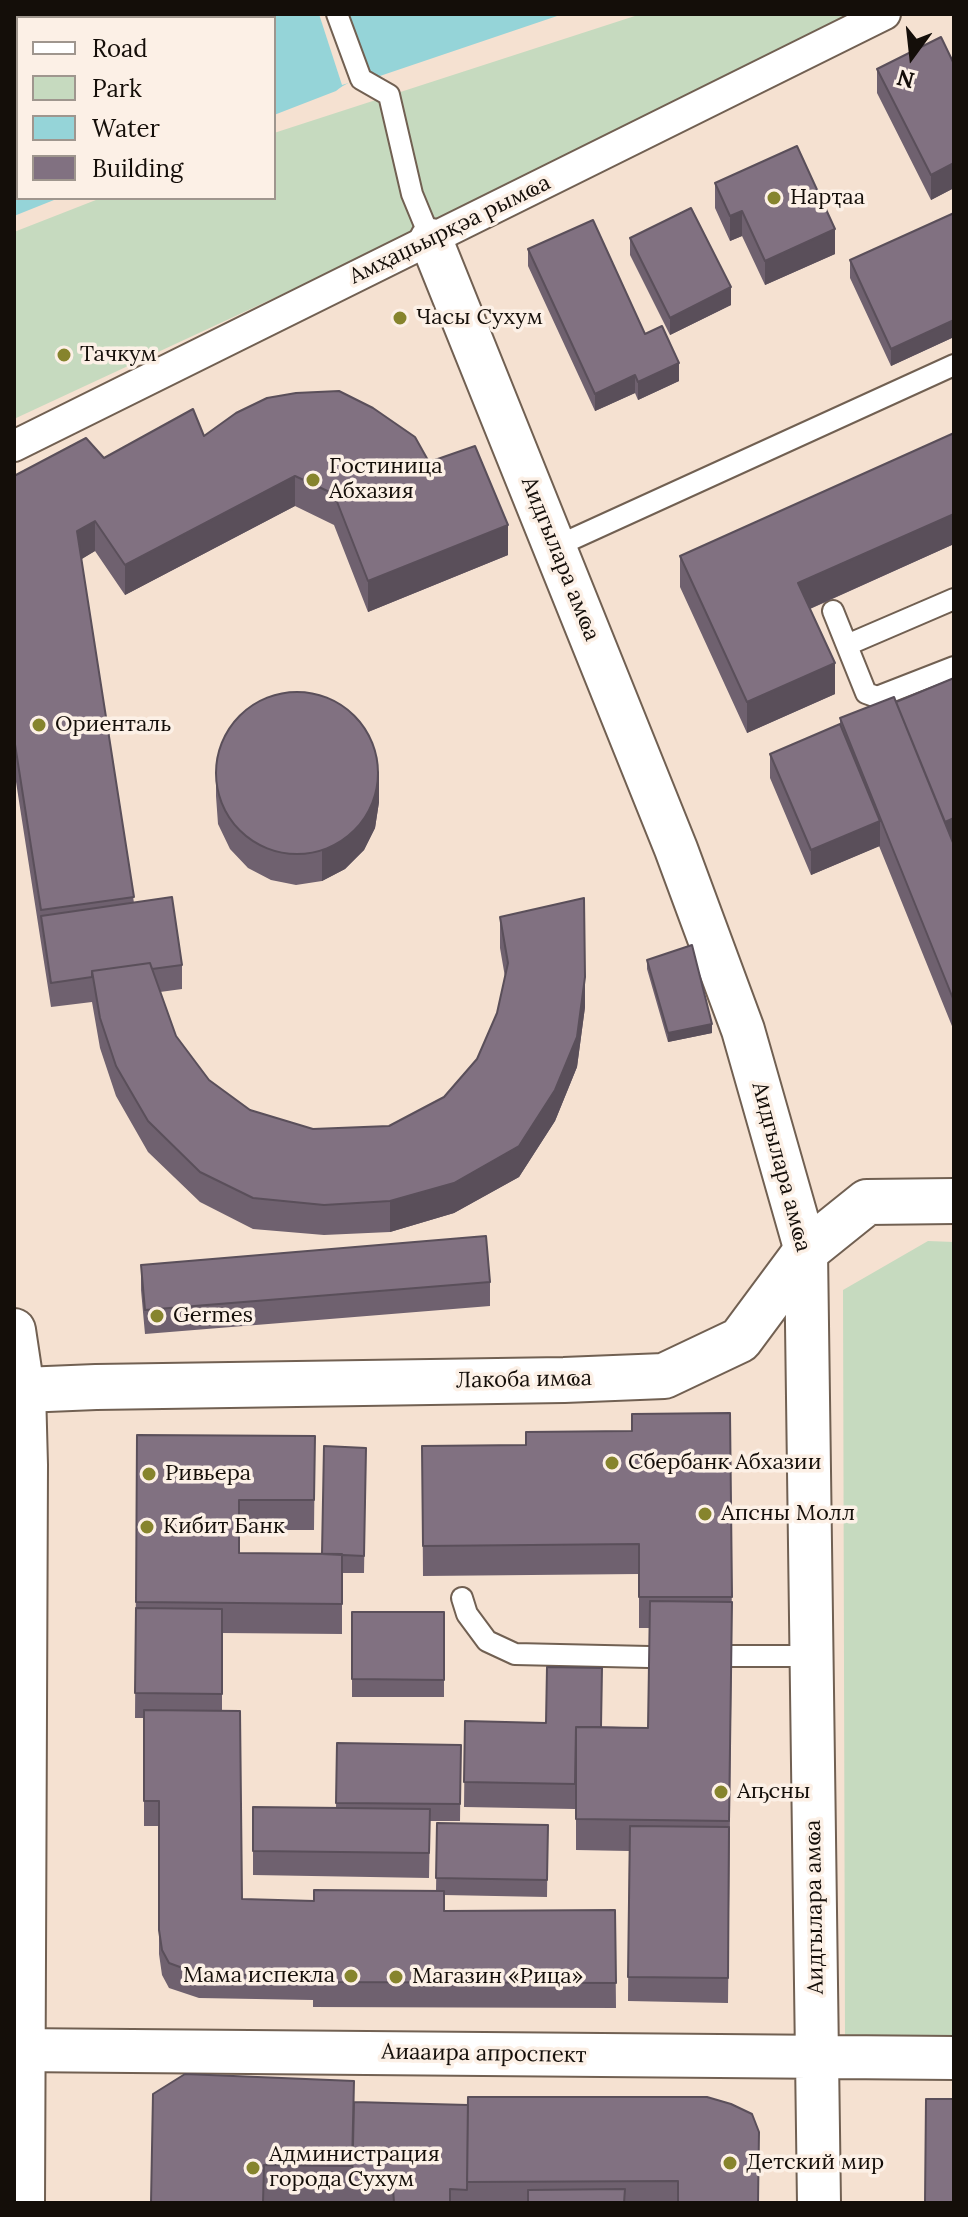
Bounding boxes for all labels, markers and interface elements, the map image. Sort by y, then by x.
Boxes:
legend [16,16,276,200]
north arrow [872,16,952,96]
text: Road [92,33,148,64]
text: N [894,63,918,95]
text: Park [92,73,142,104]
text: Water [92,113,160,144]
text: Building [92,153,183,184]
street label: Амҳаџьырқәа рымҩа [345,170,555,290]
place label: Нарҭаа [790,185,865,211]
marker: Нарҭаа [765,189,783,207]
place label: Часы Сухум [416,305,543,331]
marker: Часы Сухум [391,309,409,327]
place label: Тачкум [80,342,157,368]
marker: Тачкум [55,346,73,364]
place label: Гостиница Абхазия [329,454,443,506]
marker: Гостиница Абхазия [304,471,322,489]
street label: Аидгылара амҩа [515,473,605,645]
place label: Ориенталь [55,712,171,738]
marker: Ориенталь [30,716,48,734]
street label: Аидгылара амҩа [746,1079,816,1255]
place label: Germes [173,1303,253,1329]
marker: Germes [148,1307,166,1325]
street label: Лакоба имҩа [456,1366,592,1394]
place label: Сбербанк Абхазии [628,1450,821,1476]
marker: Сбербанк Абхазии [603,1454,621,1472]
place label: Ривьера [165,1461,251,1487]
marker: Ривьера [140,1465,158,1483]
place label: Апсны Молл [721,1501,855,1527]
marker: Апсны Молл [696,1505,714,1523]
place label: Кибит Банк [163,1514,285,1540]
marker: Кибит Банк [138,1518,156,1536]
place label: Аҧсны [737,1779,810,1805]
marker: Аҧсны [712,1783,730,1801]
street label: Аидгылара амҩа [800,1819,830,1995]
place label: Мама испекла [183,1963,335,1989]
place label: Магазин «Рица» [412,1964,583,1990]
marker: Мама испекла [342,1967,360,1985]
marker: Магазин «Рица» [387,1968,405,1986]
street label: Аиааира апроспект [381,2039,587,2069]
place label: Администрация города Сухум [269,2142,440,2194]
place label: Детский мир [746,2150,884,2176]
marker: Детский мир [721,2154,739,2172]
marker: Администрация города Сухум [244,2159,262,2177]

